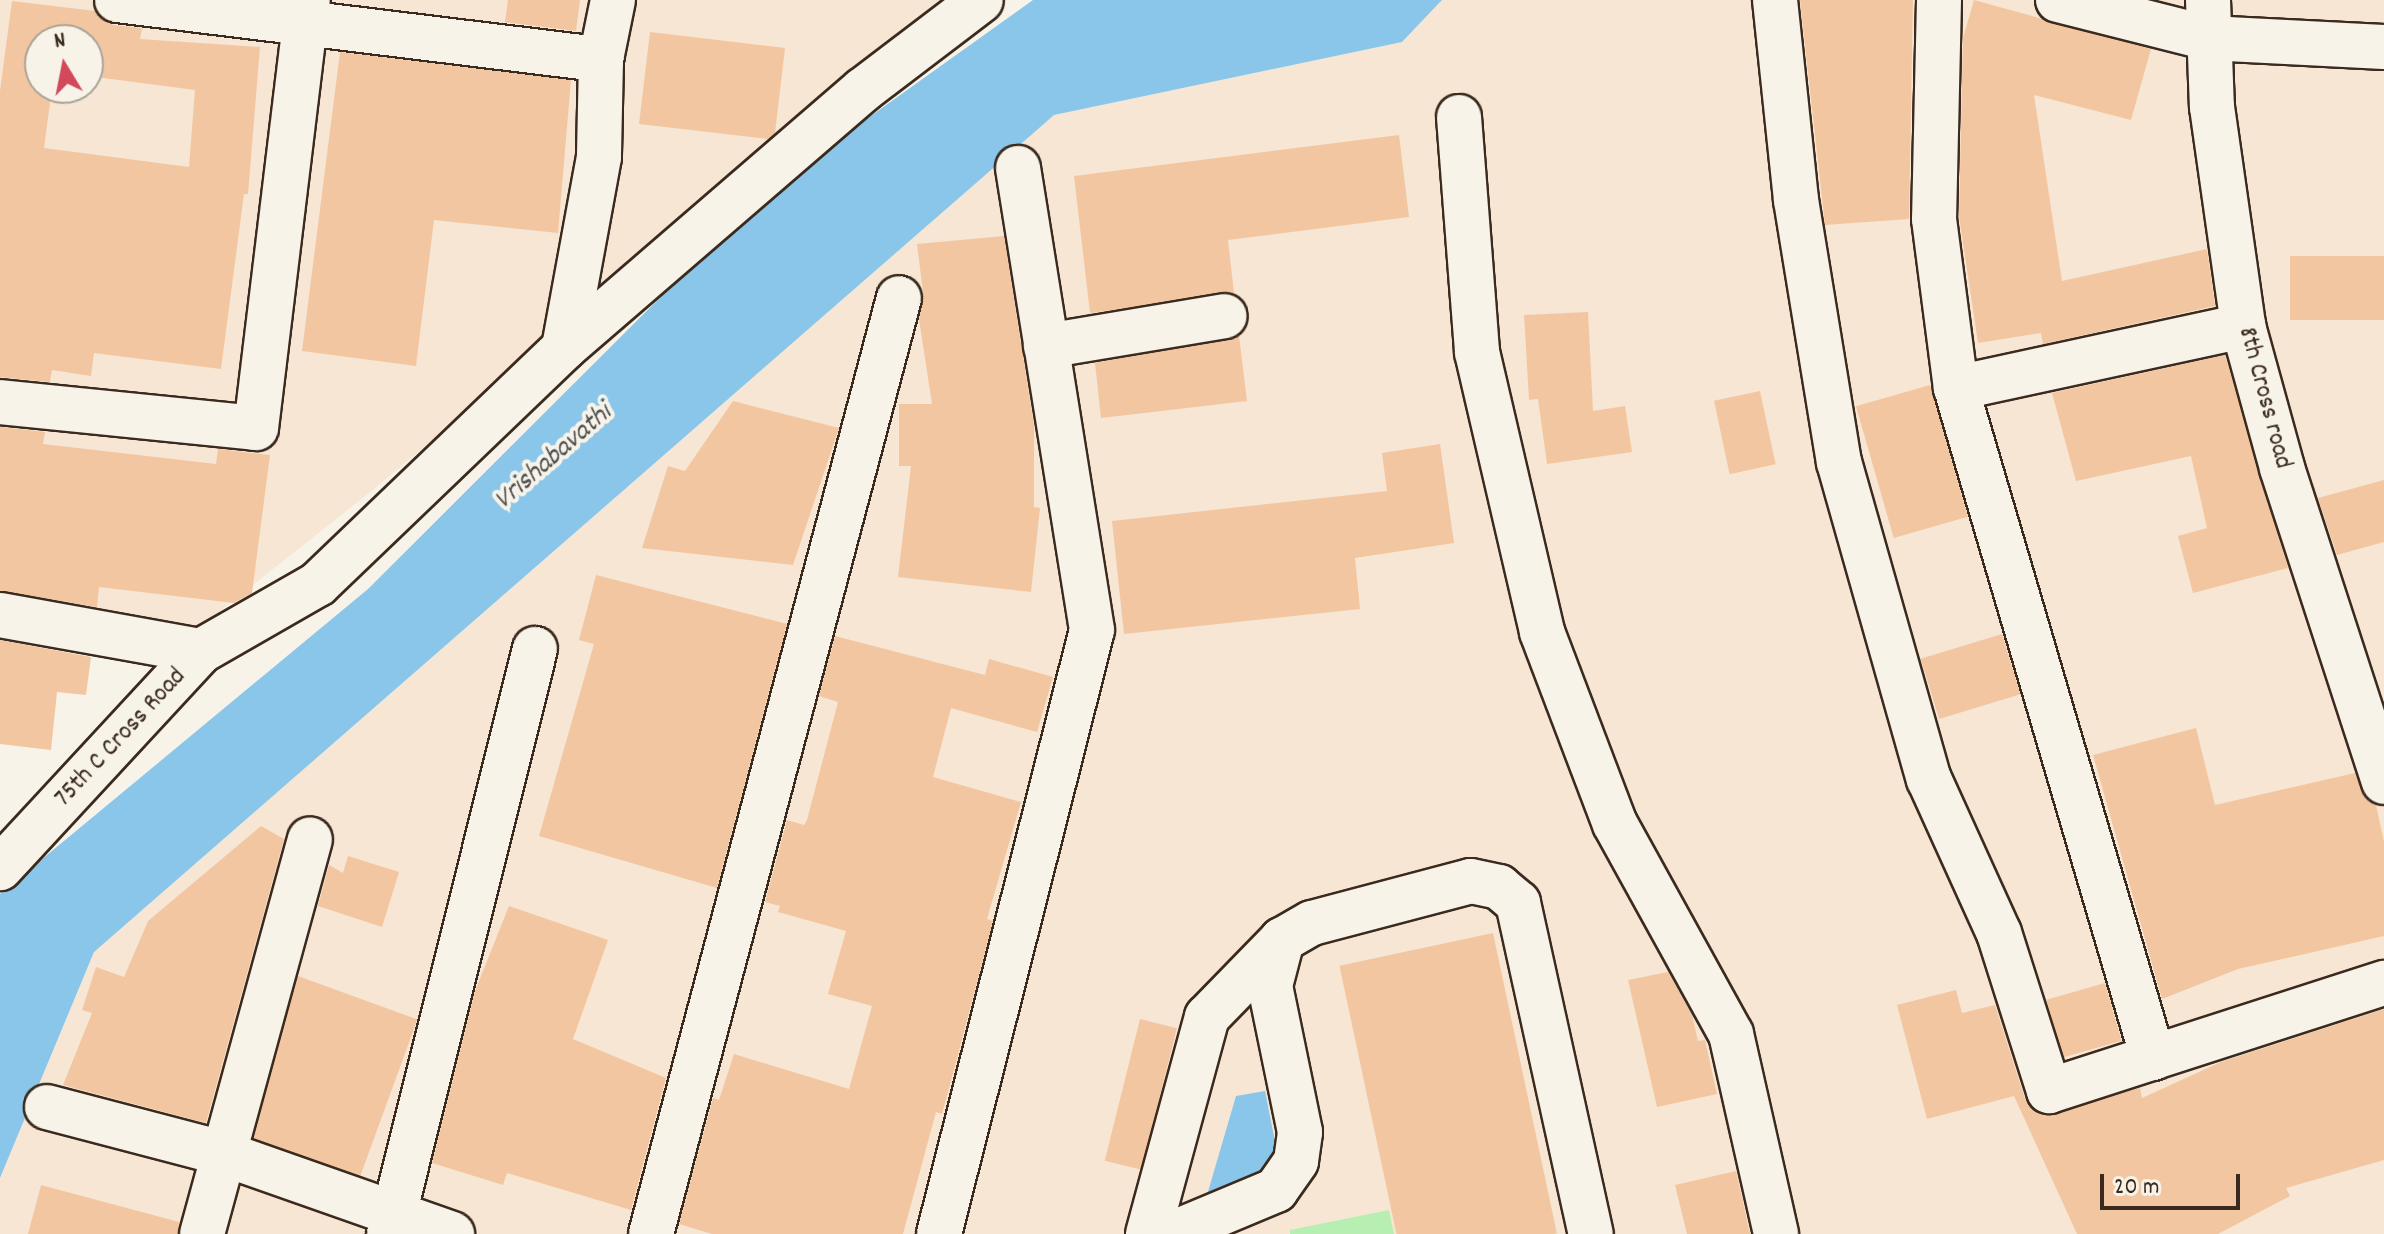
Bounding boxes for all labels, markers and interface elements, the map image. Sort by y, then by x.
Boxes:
north arrow [24,24,104,104]
text: N [52,26,68,58]
street label: 8th Cross road [2230,324,2298,472]
water label: Vrishabavathi [488,398,620,518]
street label: 75th C Cross Road [49,662,193,814]
scale bar [2104,1158,2244,1208]
text: 20 m [2114,1171,2160,1205]

